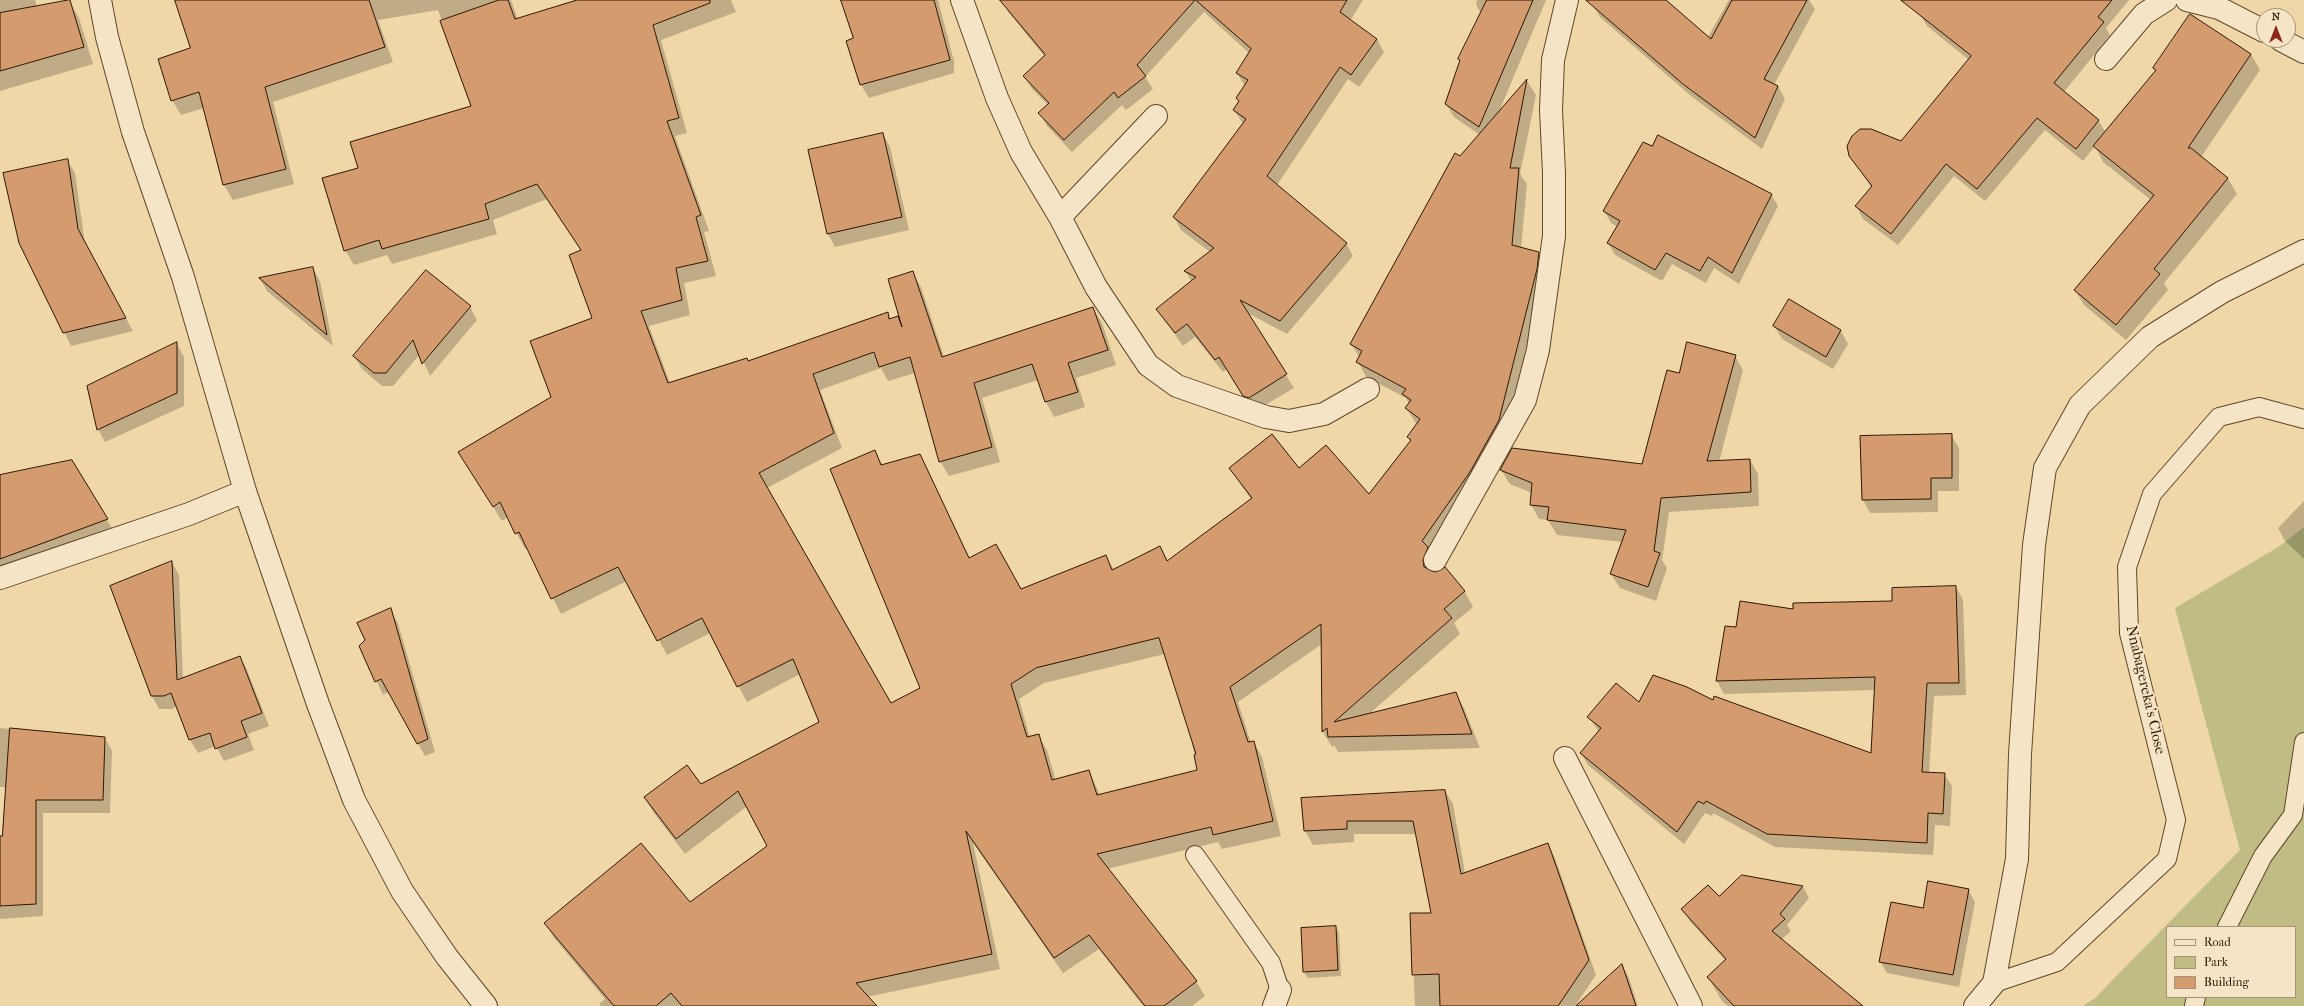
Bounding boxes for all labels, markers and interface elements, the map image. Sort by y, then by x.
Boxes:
north arrow [2256,8,2296,48]
text: N [2272,10,2280,23]
street label: Nnabagereka's Close [2121,624,2169,756]
legend [2166,926,2296,998]
text: Road [2204,935,2231,949]
text: Park [2204,955,2228,969]
text: Building [2204,975,2249,989]

